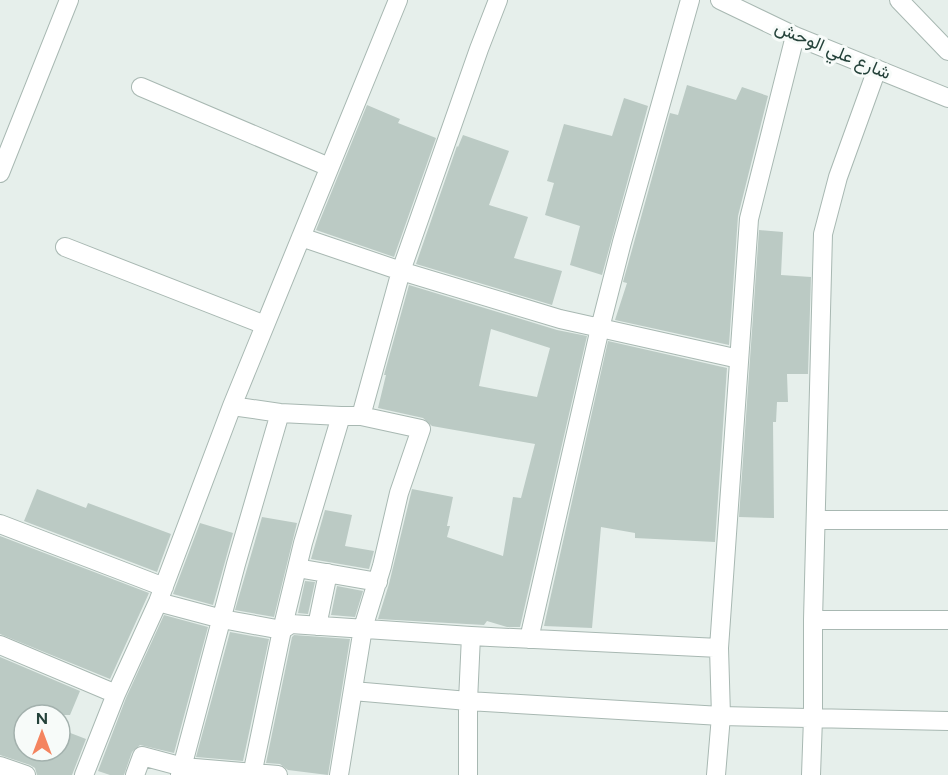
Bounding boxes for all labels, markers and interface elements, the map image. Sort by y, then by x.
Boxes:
street label: شارع علي الوحش [770,16,894,88]
north arrow [12,703,72,763]
text: N [36,709,48,728]

